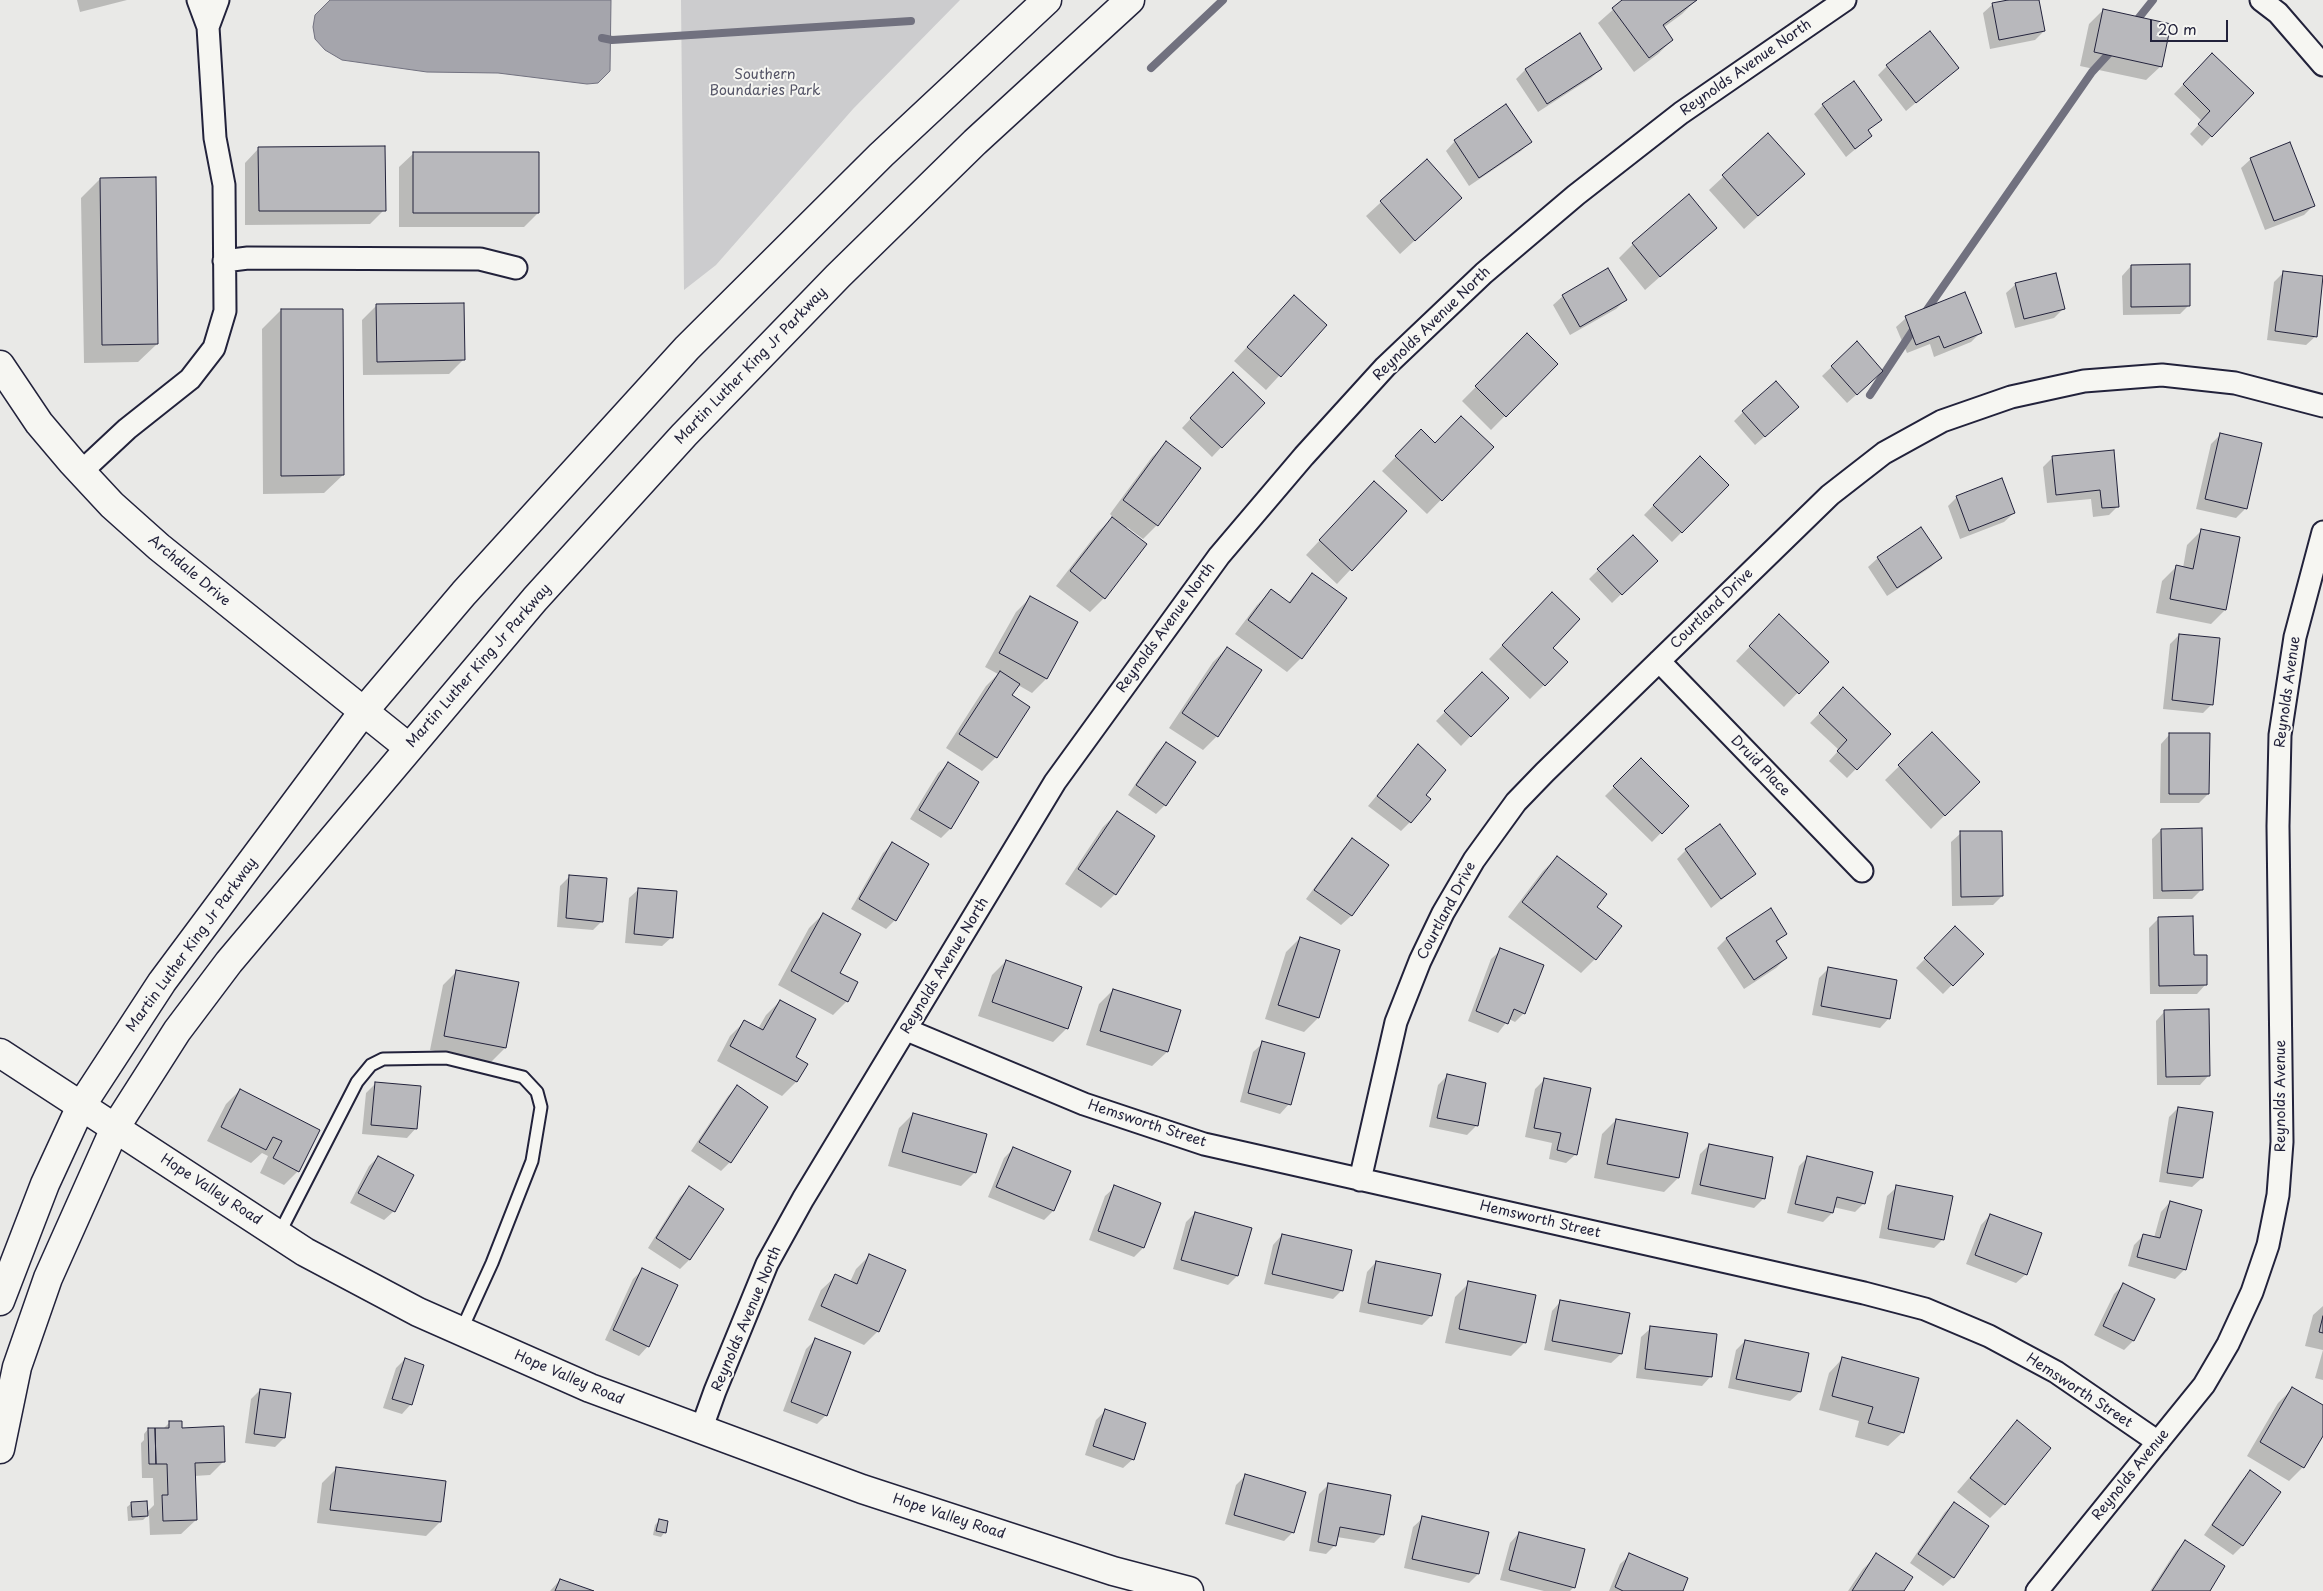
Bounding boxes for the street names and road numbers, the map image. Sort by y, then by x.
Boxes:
street label: Reynolds Avenue North [1677,16,1815,120]
street label: Reynolds Avenue North [1370,264,1494,384]
street label: Martin Luther King Jr Parkway [672,284,830,448]
street label: Archdale Drive [145,532,233,610]
street label: Reynolds Avenue North [1113,560,1219,696]
street label: Courtland Drive [1667,565,1757,653]
street label: Martin Luther King Jr Parkway [403,581,555,751]
street label: Reynolds Avenue [2272,635,2304,749]
street label: Druid Place [1727,732,1793,800]
street label: Martin Luther King Jr Parkway [123,855,261,1035]
street label: Courtland Drive [1414,859,1480,963]
street label: Reynolds Avenue North [898,895,992,1037]
street label: Reynolds Avenue [2273,1040,2289,1152]
street label: Hemsworth Street [1086,1097,1208,1151]
street label: Hope Valley Road [157,1151,265,1229]
street label: Hemsworth Street [1478,1198,1602,1242]
street label: Reynolds Avenue North [709,1244,785,1394]
street label: Hope Valley Road [512,1347,626,1409]
street label: Hemsworth Street [2023,1350,2135,1432]
street label: Reynolds Avenue [2089,1426,2173,1524]
street label: Hope Valley Road [891,1491,1007,1543]

